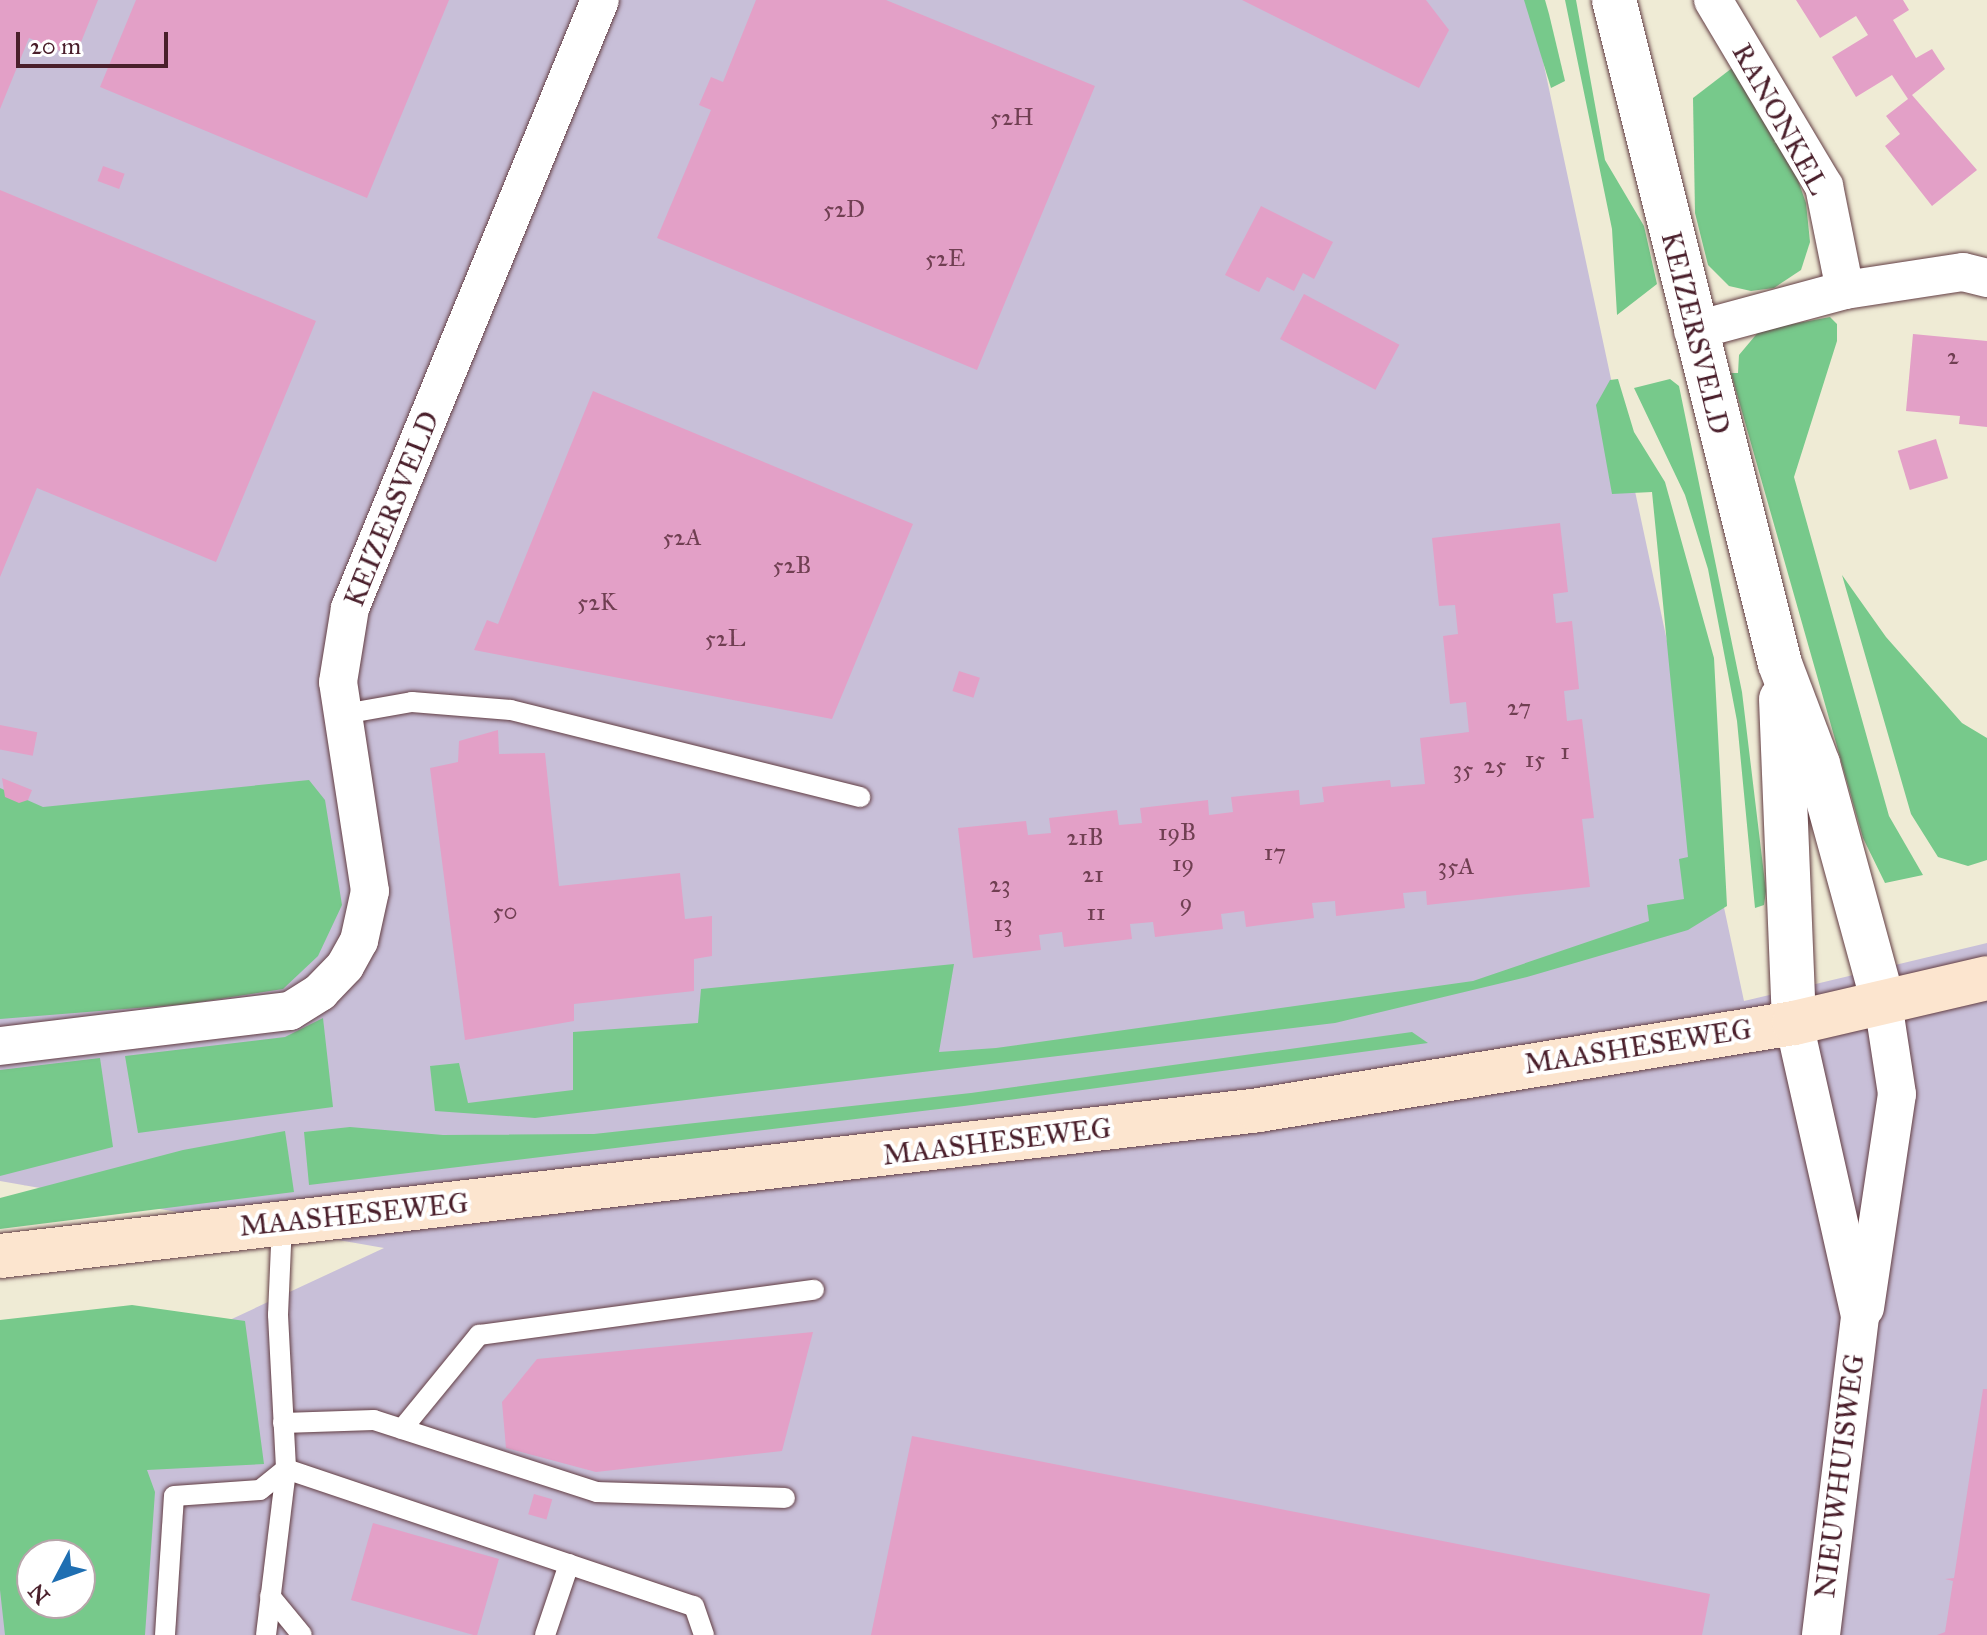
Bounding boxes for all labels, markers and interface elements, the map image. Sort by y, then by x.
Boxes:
scale bar [20,16,172,66]
text: 20 m [30,31,81,61]
street label: RANONKEL [1725,38,1835,200]
house number: 52H [990,104,1034,132]
house number: 52D [823,196,865,224]
street label: KEIZERSVELD [1654,228,1736,438]
house number: 52E [925,245,965,273]
house number: 2 [1947,343,1959,371]
street label: KEIZERSVELD [338,406,446,612]
house number: 52A [662,524,702,552]
house number: 52B [773,552,811,580]
house number: 52K [577,589,617,617]
house number: 52L [705,625,745,653]
house number: 27 [1507,694,1531,722]
house number: 1 [1560,738,1570,766]
house number: 15 [1525,746,1545,774]
house number: 25 [1484,752,1506,780]
house number: 35 [1453,756,1473,784]
house number: 19B [1158,819,1196,847]
house number: 21B [1066,824,1104,852]
house number: 17 [1264,839,1286,867]
house number: 19 [1172,850,1194,878]
house number: 35A [1438,853,1474,881]
house number: 21 [1082,861,1104,889]
house number: 23 [989,871,1011,899]
house number: 9 [1180,889,1192,917]
house number: 50 [492,898,518,926]
house number: 11 [1087,899,1105,927]
house number: 13 [993,910,1013,938]
street label: MAASHESEWEG [1522,1012,1754,1082]
street label: MAASHESEWEG [881,1111,1113,1173]
street label: MAASHESEWEG [238,1186,470,1244]
street label: NIEUWHUISWEG [1808,1352,1872,1600]
north arrow [16,1539,96,1619]
text: N [23,1578,55,1610]

